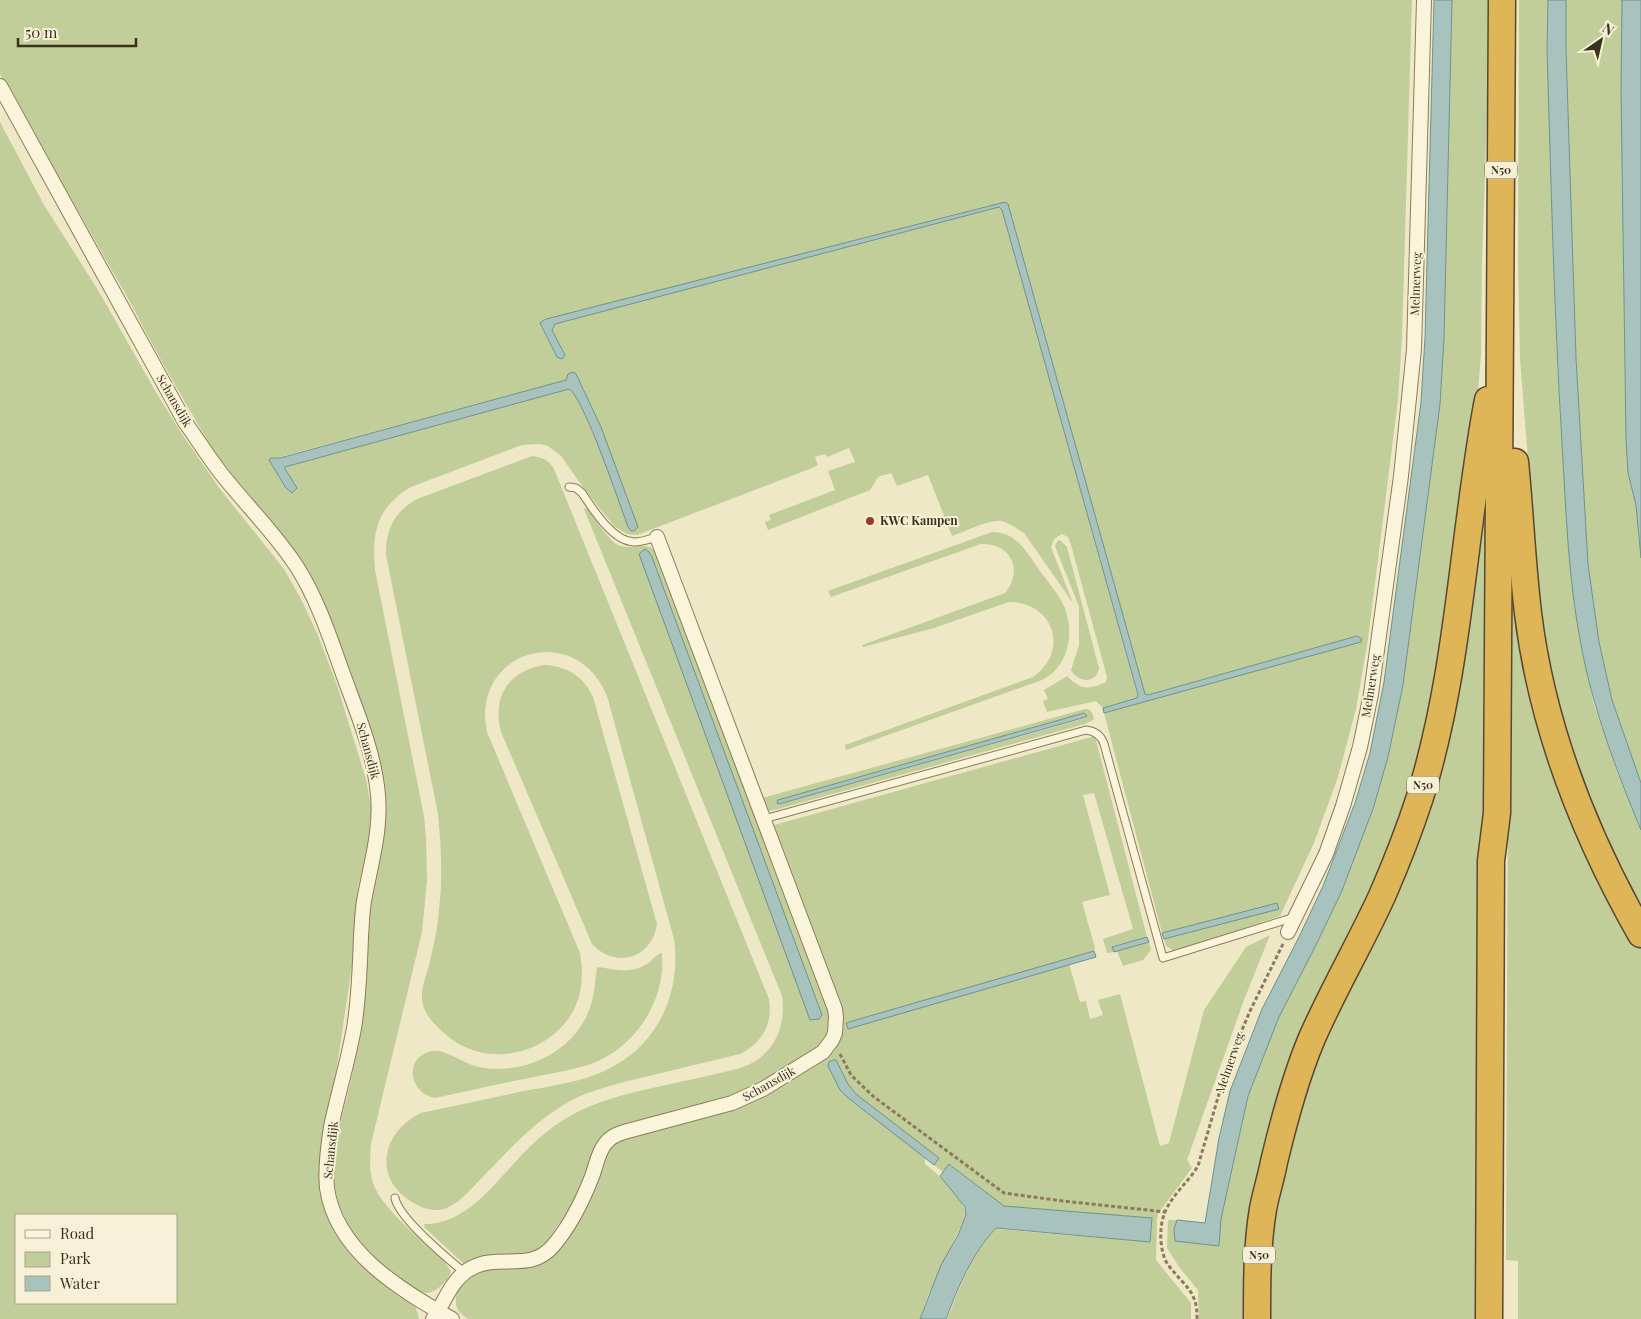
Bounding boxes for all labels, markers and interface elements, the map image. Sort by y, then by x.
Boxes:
scale bar [18,15,135,47]
north arrow [1576,15,1626,65]
text: N [1599,18,1618,40]
text: 50 m [25,22,58,42]
road number: N50 [1485,162,1517,178]
street label: Melmerweg [1406,251,1424,316]
street label: Schansdijk [153,371,197,430]
place label: KWC Kampen [880,512,958,528]
marker: KWC Kampen [864,515,876,527]
street label: Melmerweg [1357,653,1383,718]
street label: Schansdijk [354,721,384,781]
road number: N50 [1407,776,1439,794]
street label: Melmerweg [1211,1029,1247,1095]
street label: Schansdijk [739,1062,798,1104]
street label: Schansdijk [319,1120,341,1180]
legend [15,1214,178,1304]
text: Road [60,1223,94,1243]
road number: N50 [1243,1246,1275,1264]
text: Park [60,1248,92,1268]
text: Water [59,1273,100,1293]

